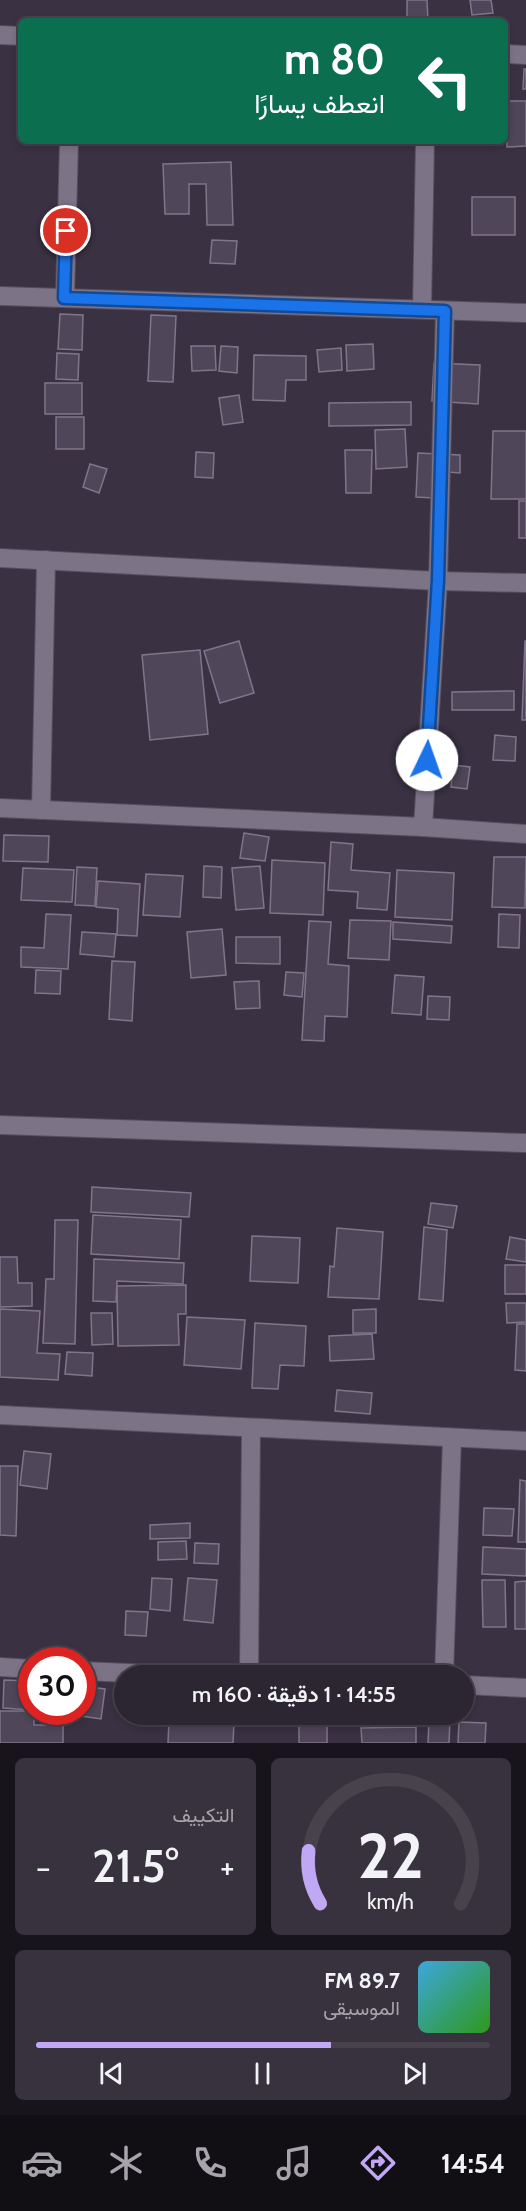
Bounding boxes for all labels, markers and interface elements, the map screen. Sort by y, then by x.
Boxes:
text: 80 m [284,33,385,85]
icon: left [406,42,484,120]
text: انعطف يسارًا [254,87,385,120]
pin [40,205,91,256]
icon: arrive [49,214,82,247]
position arrow [395,728,459,792]
speed limit sign: 30 [18,1647,96,1725]
text: 14:55 · 1 دقيقة · 160 m [192,1681,396,1708]
text: التكييف [172,1803,235,1827]
text: 22 [358,1818,424,1894]
text: 21.5° [92,1839,179,1893]
text: − [36,1847,51,1887]
text: + [220,1847,235,1887]
text: km/h [367,1888,414,1914]
text: 89.7 FM [324,1967,400,1994]
text: الموسيقى [323,1996,400,2020]
icon: previous [95,2057,128,2090]
icon: pause [246,2057,279,2090]
icon: next [398,2057,431,2090]
icon: car [21,2142,63,2184]
icon: climate [105,2142,147,2184]
icon: phone [189,2142,231,2184]
icon: music [273,2142,315,2184]
icon: directions [357,2142,399,2184]
text: 14:54 [441,2147,505,2180]

